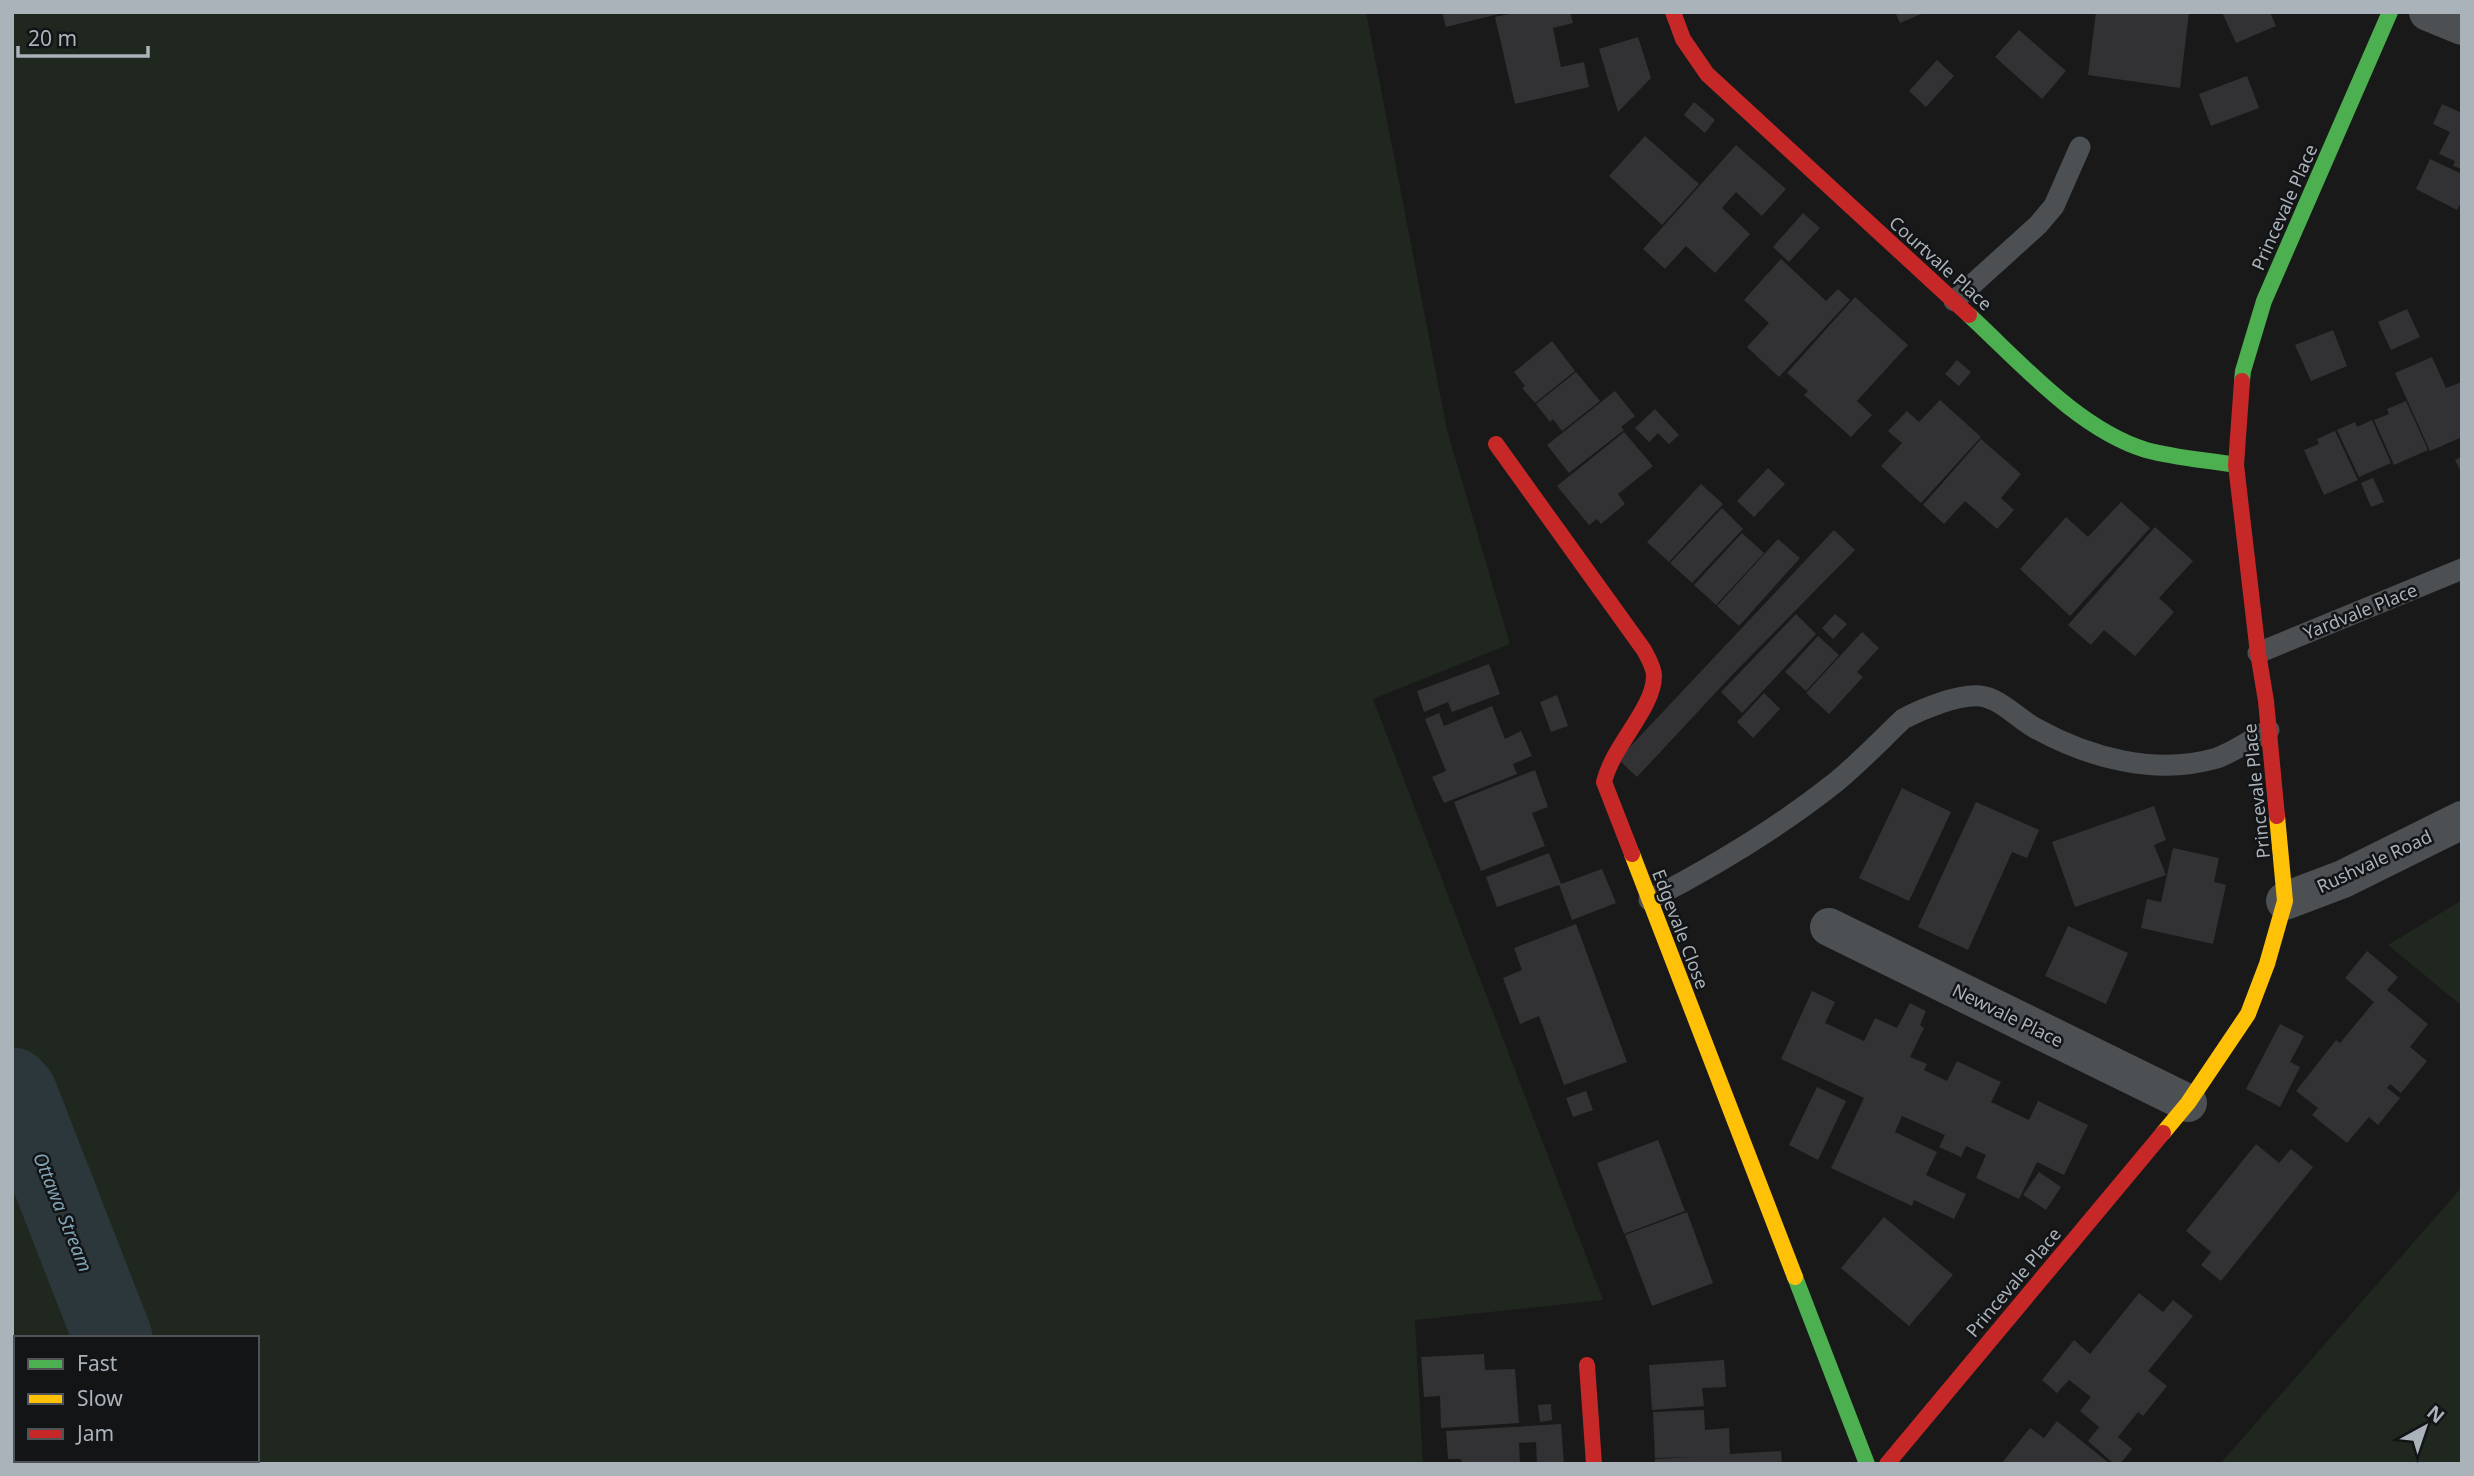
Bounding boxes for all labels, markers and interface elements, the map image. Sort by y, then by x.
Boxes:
scale bar [18,14,147,58]
text: 20 m [28,24,77,52]
street label: Princevale Place [2245,140,2323,274]
street label: Courtvale Place [1884,210,1998,316]
street label: Yardvale Place [2300,577,2420,645]
street label: Princevale Place [2237,722,2275,860]
street label: Rushvale Road [2313,824,2435,898]
street label: Edgevale Close [1647,866,1715,992]
street label: Newvale Place [1948,978,2068,1052]
water label: Ottawa Stream [27,1148,99,1276]
street label: Princevale Place [1960,1222,2066,1342]
legend [14,1336,259,1462]
text: Fast [77,1349,118,1377]
text: Slow [77,1384,123,1412]
north arrow [2390,1392,2460,1462]
text: N [2422,1399,2450,1429]
text: Jam [75,1419,114,1447]

